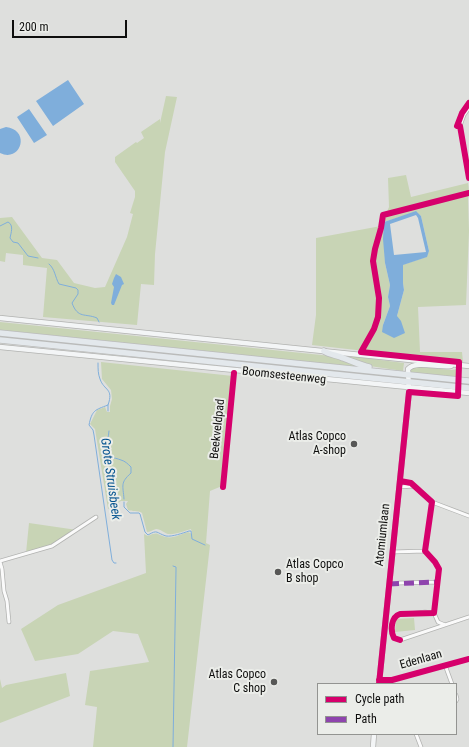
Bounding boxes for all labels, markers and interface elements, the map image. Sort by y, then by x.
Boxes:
scale bar [14,12,129,38]
text: 200 m [19,20,49,34]
street label: Boomsesteenweg [241,364,327,388]
street label: Beekveldpad [208,398,228,460]
place label: Atlas Copco A-shop [289,430,346,458]
water label: Grote Struisbeek [97,437,123,521]
marker: Atlas Copco A-shop [349,439,359,449]
street label: Atomiumlaan [373,503,393,567]
place label: Atlas Copco B shop [286,558,343,586]
marker: Atlas Copco B shop [273,567,283,577]
street label: Edenlaan [398,647,444,673]
place label: Atlas Copco C shop [209,668,266,696]
marker: Atlas Copco C shop [269,677,279,687]
legend [317,683,457,735]
text: Cycle path [355,692,404,706]
text: Path [355,712,377,726]

